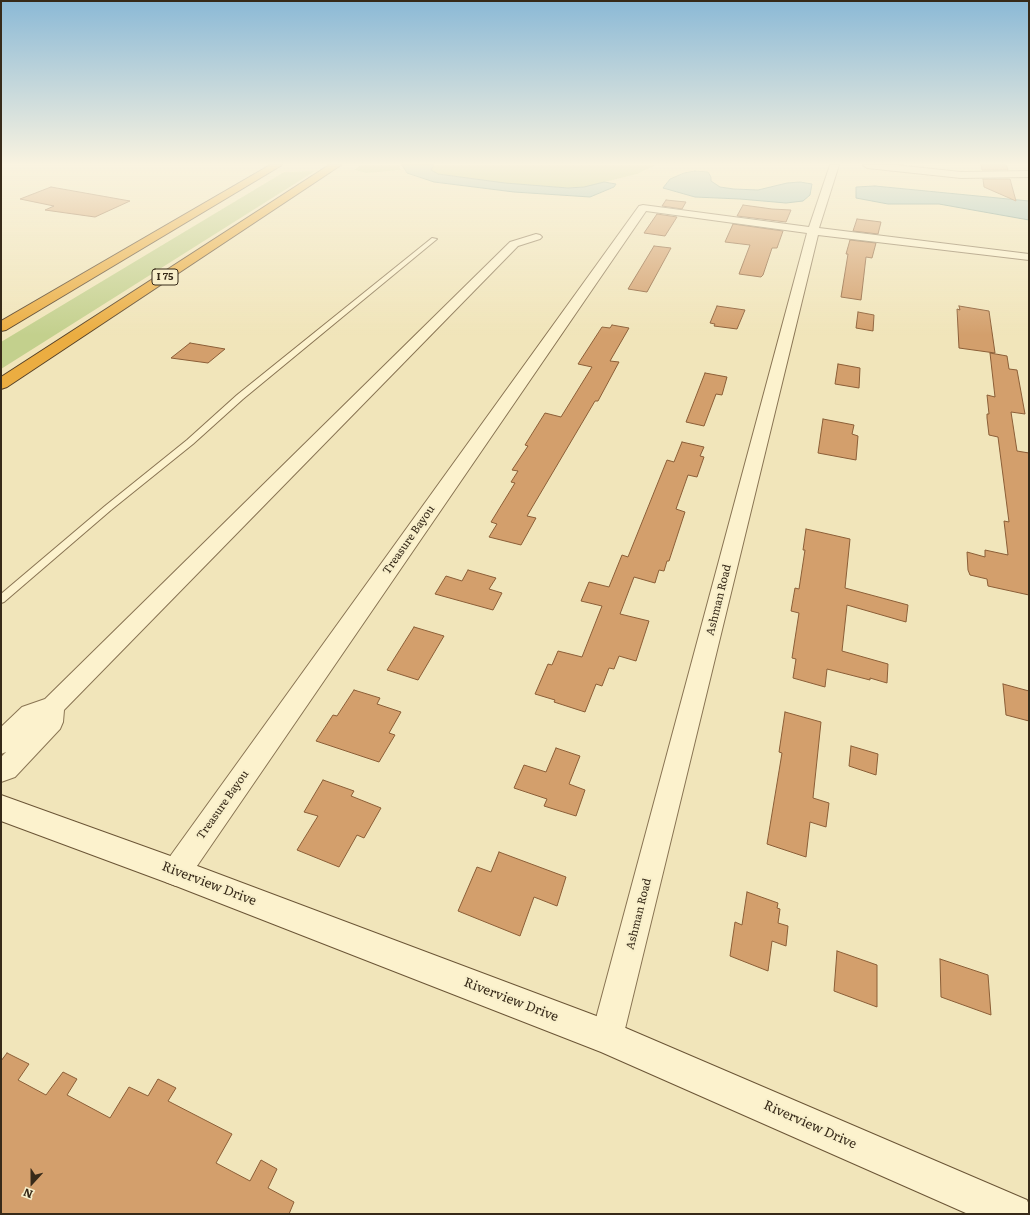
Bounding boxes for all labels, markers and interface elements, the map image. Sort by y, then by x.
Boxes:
road number: I 75 [152,269,178,285]
street label: Treasure Bayou [380,503,438,577]
street label: Ashman Road [704,563,734,637]
street label: Treasure Bayou [194,768,252,842]
street label: Riverview Drive [159,859,259,909]
street label: Ashman Road [624,877,654,951]
street label: Riverview Drive [461,975,561,1025]
street label: Riverview Drive [761,1098,859,1152]
north arrow [12,1163,52,1203]
text: N [21,1185,35,1203]

